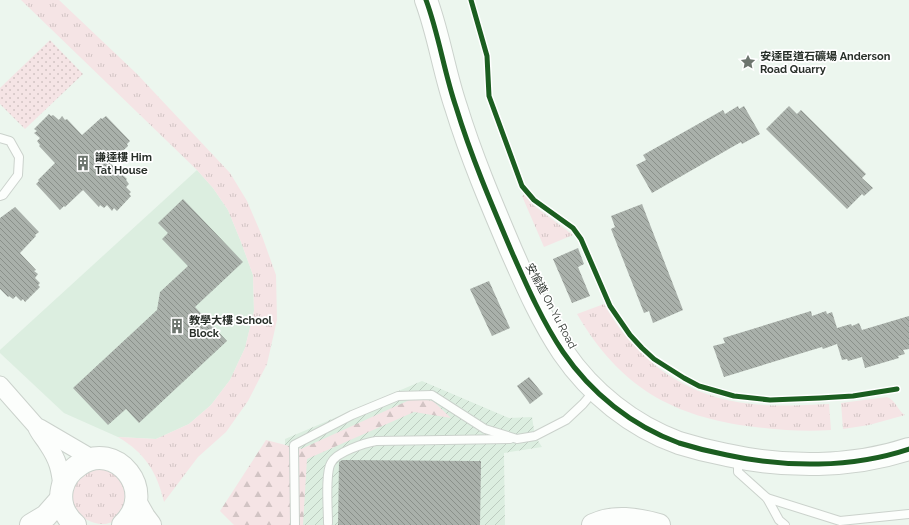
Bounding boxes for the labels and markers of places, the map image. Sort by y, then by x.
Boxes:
place label: 安達臣道石礦場 Anderson Road Quarry [760,50,891,76]
place icon: 安達臣道石礦場 Anderson Road Quarry [739,53,757,71]
place label: 謙達樓 Him Tat House [95,151,152,177]
building icon: 謙達樓 Him Tat House [74,154,92,172]
place label: 教學大樓 School Block [189,314,273,340]
building icon: 教學大樓 School Block [168,317,186,335]

